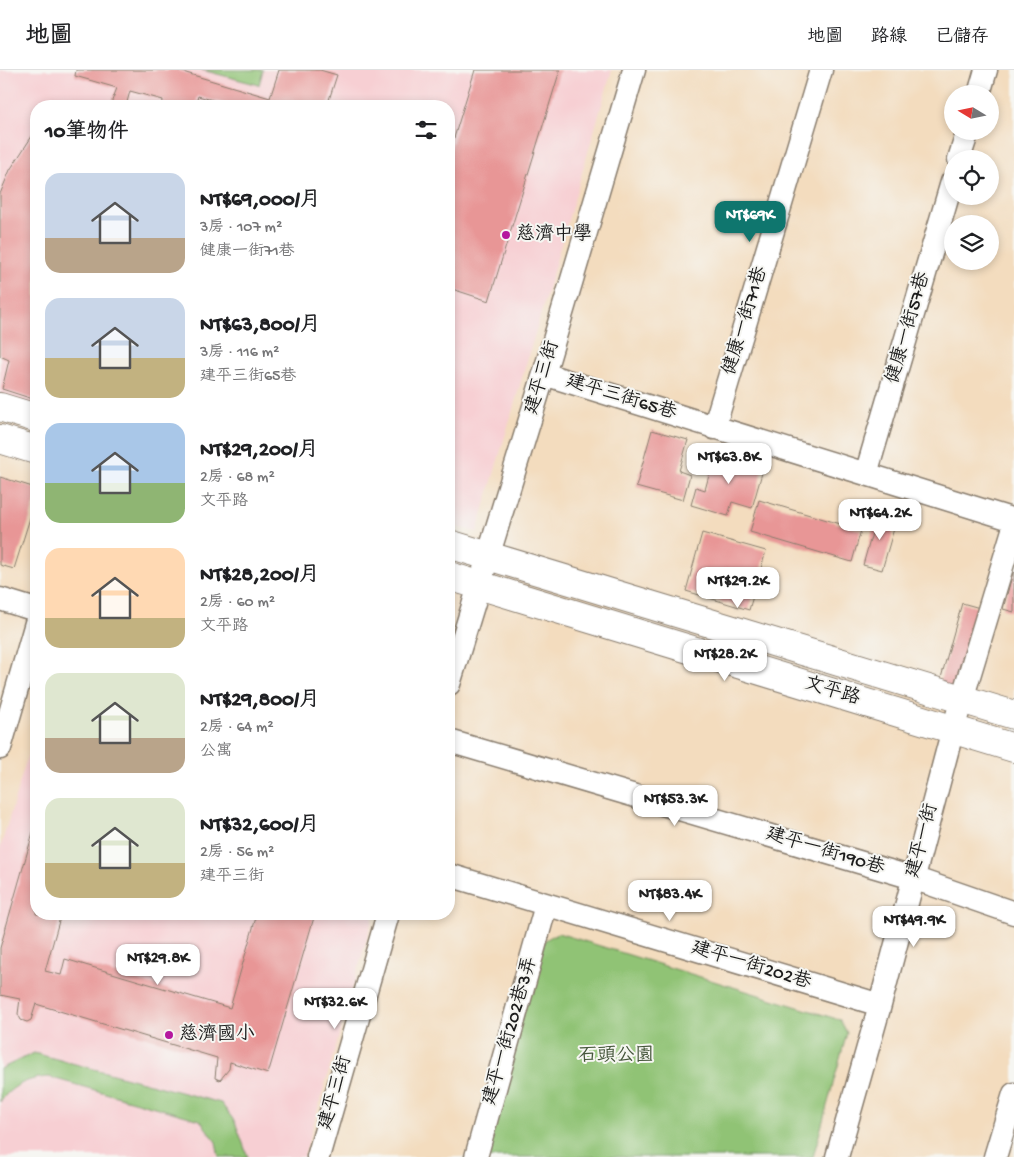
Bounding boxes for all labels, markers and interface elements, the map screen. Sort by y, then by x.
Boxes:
text: 地圖 [25,23,73,52]
text: 地圖 [807,27,843,48]
text: 路線 [871,27,907,48]
text: 已儲存 [935,27,989,48]
north arrow [944,85,999,140]
map controls [944,85,999,270]
icon: filters [412,116,440,144]
text: 10筆物件 [45,121,128,146]
button: locate [944,150,999,205]
text: NT$69,000/月 [200,189,321,214]
icon: home [85,193,145,253]
pin: NT$69K [709,200,791,243]
text: NT$69K [726,207,774,226]
button: layers [944,215,999,270]
text: 3房 · 107 m² [200,219,282,238]
place label: 慈濟中學 [516,223,592,247]
marker: 慈濟中學 [500,229,512,241]
text: 健康一街71巷 [200,243,295,262]
street label: 健康一街71巷 [718,264,773,378]
street label: 健康一街57巷 [881,269,936,386]
text: NT$63,800/月 [200,314,321,339]
icon: home [85,318,145,378]
street label: 建平三街 [520,338,565,418]
text: 3房 · 116 m² [200,344,279,363]
text: 建平三街65巷 [200,368,297,387]
street label: 建平三街65巷 [563,369,679,426]
text: NT$29,200/月 [200,439,319,464]
pin: NT$63.8K [677,442,781,485]
icon: home [85,443,145,503]
text: NT$63.8K [698,449,760,468]
text: 2房 · 68 m² [200,469,275,488]
text: 文平路 [200,493,248,512]
pin: NT$64.2K [828,498,932,541]
text: NT$64.2K [849,505,911,524]
text: NT$28,200/月 [200,564,320,589]
pin: NT$29.2K [686,566,790,609]
icon: home [85,568,145,628]
text: NT$29.2K [707,573,769,592]
text: 2房 · 60 m² [200,594,275,613]
text: 文平路 [200,618,248,637]
pin: NT$28.2K [673,640,777,682]
text: NT$28.2K [694,646,756,665]
street label: 文平路 [801,672,863,711]
text: NT$29,800/月 [200,689,320,714]
icon: home [85,693,145,753]
text: 2房 · 64 m² [200,719,274,738]
text: 公寓 [200,743,232,762]
pin: NT$53.3K [623,784,727,827]
text: NT$53.3K [644,791,706,810]
street label: 建平一街 [901,801,944,881]
text: NT$32,600/月 [200,814,320,839]
icon: home [85,818,145,878]
street label: 建平一街190巷 [763,822,887,881]
text: 2房 · 56 m² [200,844,274,863]
text: 建平三街 [200,868,264,887]
pin: NT$83.4K [618,880,722,922]
text: NT$83.4K [639,886,701,905]
pin: NT$49.9K [862,906,966,948]
text: NT$49.9K [883,912,945,931]
street label: 建平一街202巷 [688,936,814,995]
pin: NT$29.8K [106,944,210,986]
text: NT$29.8K [127,950,189,969]
street label: 建平一街202巷3弄 [478,954,543,1108]
pin: NT$32.6K [283,988,387,1030]
text: NT$32.6K [304,994,366,1013]
place label: 慈濟國小 [179,1023,255,1047]
marker: 慈濟國小 [163,1029,175,1041]
park label: 石頭公園 [578,1045,654,1068]
street label: 建平三街 [314,1053,358,1133]

